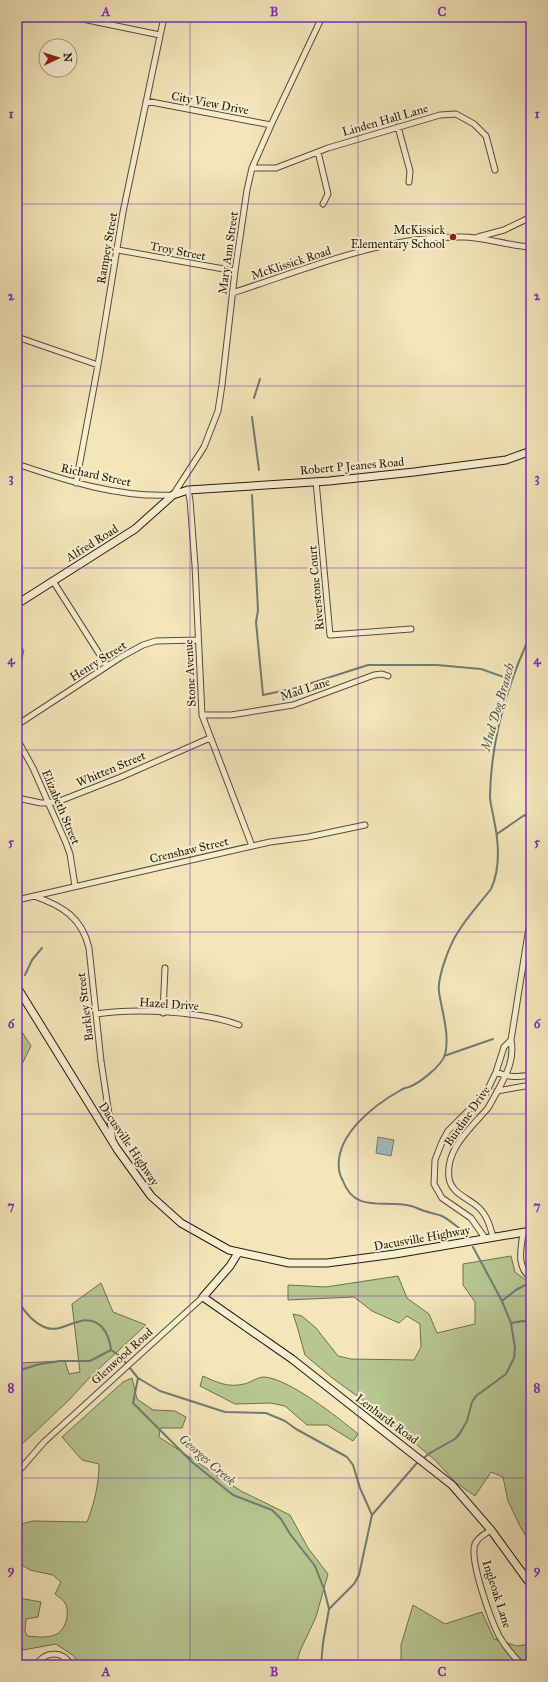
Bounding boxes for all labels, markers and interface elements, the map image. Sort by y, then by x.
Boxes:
text: A [101,4,111,20]
text: B [270,4,279,20]
text: C [438,4,447,20]
north arrow [38,38,78,78]
text: N [61,52,74,63]
street label: City View Drive [170,89,250,117]
street label: Linden Hall Lane [340,101,430,139]
text: 1 [8,106,14,122]
text: 1 [534,106,540,122]
street label: Rampey Street [94,210,120,285]
street label: Mary Ann Street [215,210,241,295]
place label: McKissick Elementary School [351,223,446,251]
marker: McKissick Elementary School [448,232,458,242]
street label: Troy Street [149,239,208,263]
street label: McKlissick Road [249,244,333,282]
text: 2 [8,288,15,304]
text: 2 [534,288,541,304]
street label: Robert P Jeanes Road [299,454,405,479]
street label: Richard Street [60,461,133,489]
text: 3 [8,470,14,486]
text: 3 [534,470,540,486]
street label: Alfred Road [62,521,121,565]
street label: Riverstone Court [305,544,327,631]
street label: Henry Street [67,638,130,684]
street label: Stone Avenue [181,639,199,707]
text: 4 [7,652,15,668]
text: 4 [533,652,541,668]
water label: Mud Dog Branch [477,661,518,755]
street label: Mad Lane [278,674,332,704]
street label: Whitten Street [74,748,148,790]
street label: Elizabeth Street [39,767,83,847]
text: 5 [8,834,15,850]
street label: Crenshaw Street [148,834,230,866]
text: 5 [534,834,541,850]
street label: Barkley Street [74,971,96,1042]
street label: Hazel Drive [139,995,199,1013]
text: 6 [8,1016,16,1032]
text: 6 [534,1016,542,1032]
street label: Burdine Drive [441,1083,493,1149]
street label: Dacusville Highway [95,1100,162,1189]
text: 7 [8,1198,15,1214]
text: 7 [534,1198,541,1214]
street label: Dacusville Highway [373,1223,472,1254]
street label: Glenwood Road [88,1325,156,1387]
text: 8 [8,1380,15,1396]
text: 8 [534,1380,541,1396]
street label: Lenhardt Road [353,1391,421,1447]
water label: Georges Creek [175,1431,239,1489]
street label: Ingleoak Lane [479,1558,515,1630]
text: 9 [8,1562,15,1578]
text: 9 [534,1562,541,1578]
text: A [101,1664,111,1680]
text: B [270,1664,279,1680]
text: C [438,1664,447,1680]

